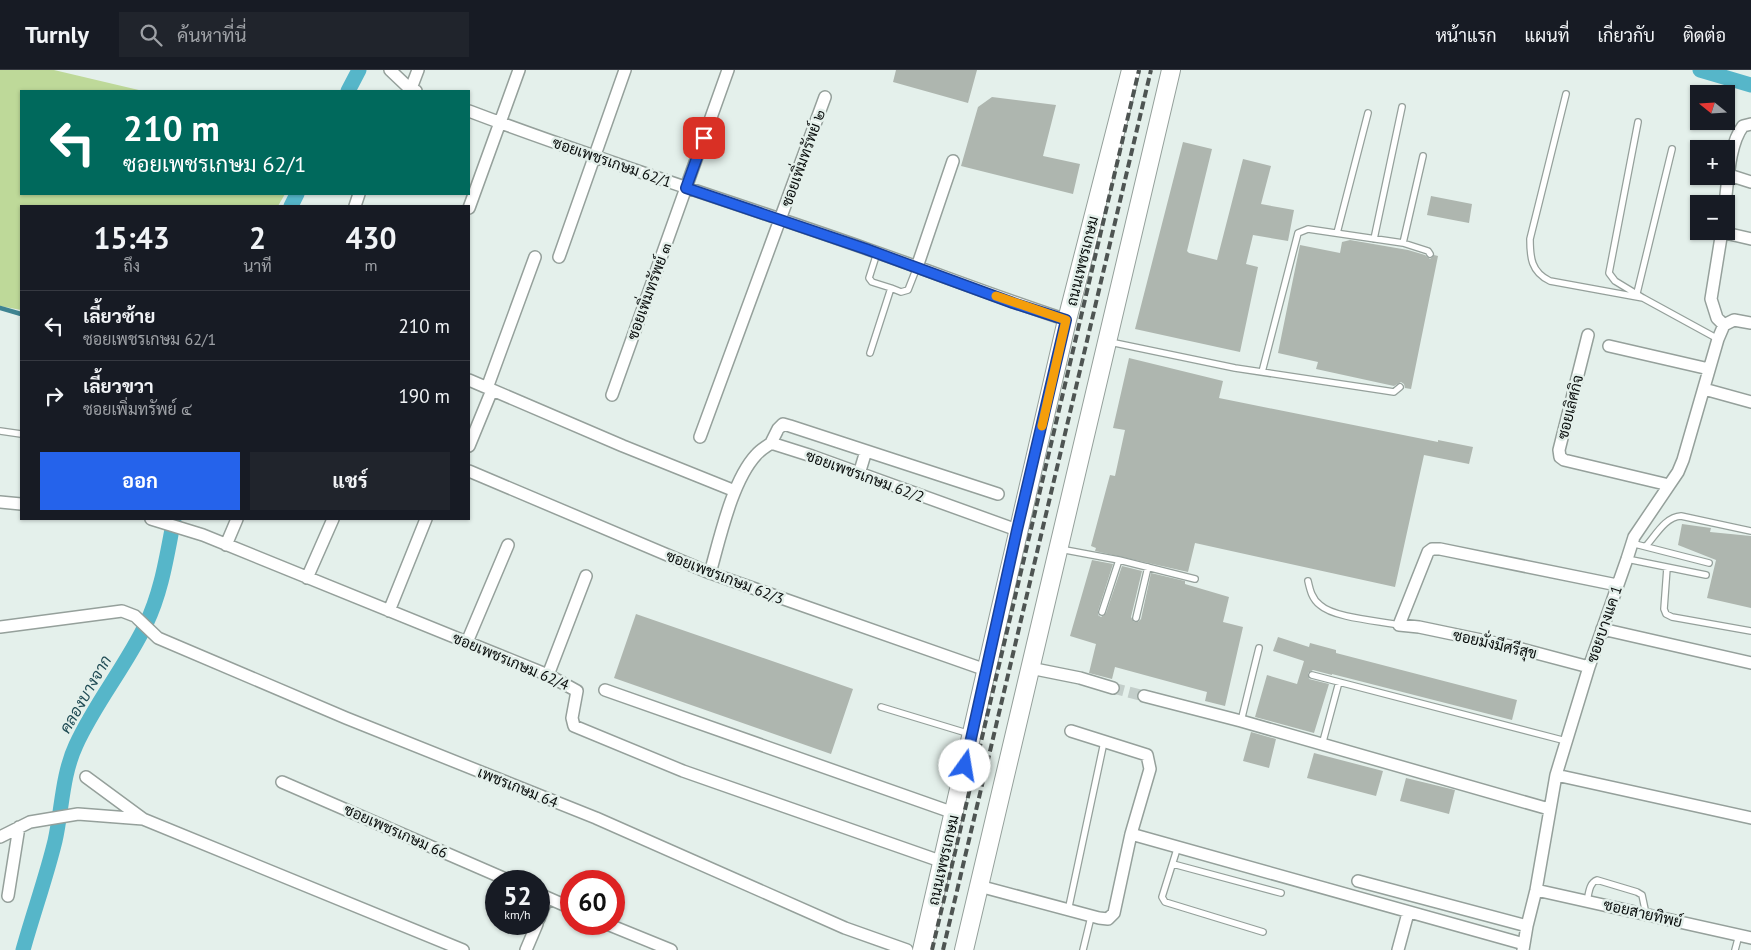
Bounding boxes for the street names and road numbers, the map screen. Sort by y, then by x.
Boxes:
street label: ซอยเพิ่มทรัพย์ ๒ [773,105,829,209]
street label: ซอยเพชรเกษม 62/1 [550,133,674,191]
street label: ถนนเพชรเกษม [1062,214,1102,308]
street label: ซอยเพิ่มทรัพย์ ๓ [619,238,675,342]
street label: ซอยเลิศกิจ [1553,373,1587,441]
street label: ซอยเพชรเกษม 62/2 [803,446,927,506]
street label: ซอยเพชรเกษม 62/3 [663,546,787,608]
street label: ซอยบางแค 1 [1582,583,1626,665]
street label: ซอยมั่งมีศรีสุข [1451,621,1540,665]
street label: ซอยเพชรเกษม 62/4 [450,628,572,694]
street label: เพชรเกษม 64 [475,762,561,812]
street label: ซอยเพชรเกษม 66 [341,800,451,862]
street label: ถนนเพชรเกษม [923,813,963,907]
street label: ซอยสายทิพย์ [1602,895,1684,931]

